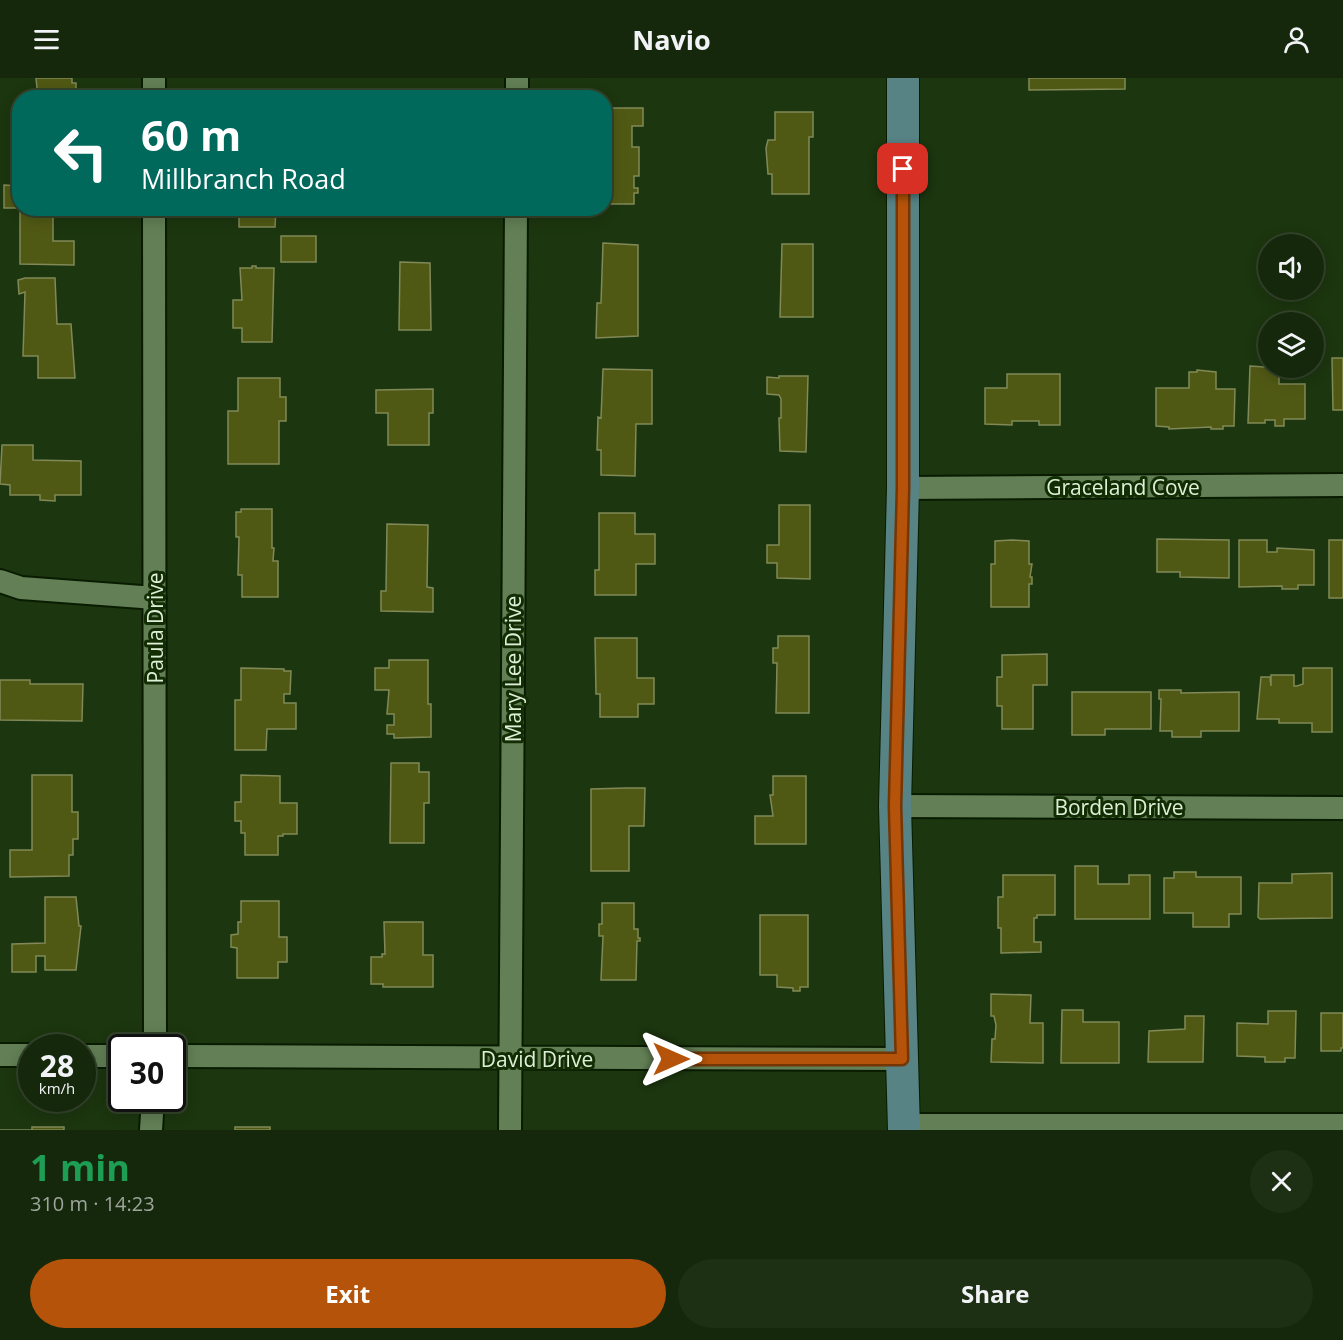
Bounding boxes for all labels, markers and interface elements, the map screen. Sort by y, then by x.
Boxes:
text: Navio [632,21,711,58]
icon: menu [30,23,63,56]
icon: person [1280,23,1313,56]
text: 60 m [141,106,241,163]
icon: left [42,114,120,192]
pin [877,143,928,194]
icon: arrive [886,152,919,185]
text: Millbranch Road [141,160,346,197]
map controls [1258,234,1324,378]
button: sound [1258,234,1324,300]
button: layers [1258,312,1324,378]
street label: Graceland Cove [1046,473,1200,501]
street label: Paula Drive [141,572,169,684]
street label: Mary Lee Drive [499,596,527,742]
street label: Borden Drive [1054,793,1184,821]
position arrow [639,1027,703,1091]
speed limit sign: 30 [108,1034,186,1112]
text: 28 [40,1045,74,1086]
street label: David Drive [481,1045,593,1073]
text: km/h [39,1078,75,1098]
text: 1 min [30,1143,130,1192]
button: close [1250,1150,1313,1213]
text: 310 m · 14:23 [30,1190,155,1217]
button: Exit [30,1259,666,1328]
button: Share [678,1259,1313,1328]

